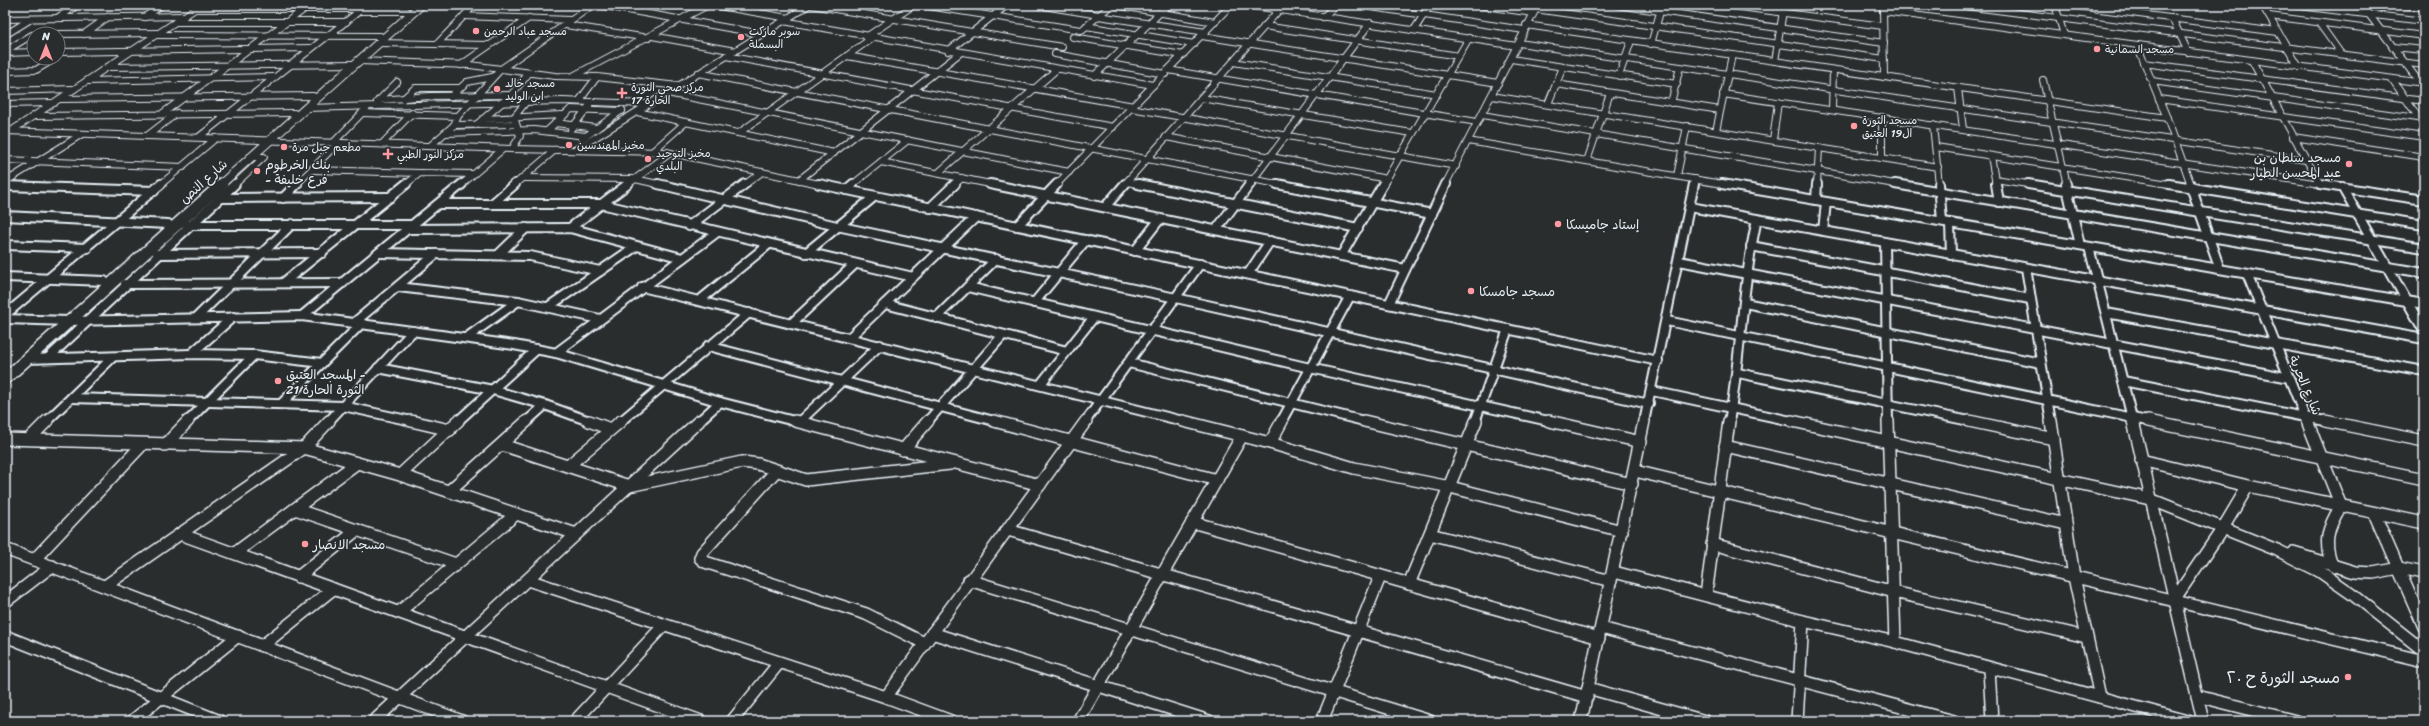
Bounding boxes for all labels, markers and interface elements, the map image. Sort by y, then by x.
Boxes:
place label: مسجد عباد الرحمن [484,22,567,41]
place label: سوبر ماركت البسملة [749,22,800,54]
north arrow [26,26,66,66]
marker: مسجد عباد الرحمن [471,26,481,36]
text: N [41,27,50,46]
marker: سوبر ماركت البسملة [736,32,746,42]
place label: مسجد السمانية [2105,40,2174,59]
marker: مسجد السمانية [2092,44,2102,54]
place label: مسجد خالد ابن الوليد [505,74,555,106]
place label: مركز صحي الثورة الحارة 17 [631,78,704,110]
marker: مسجد خالد ابن الوليد [492,84,502,94]
marker: مركز صحي الثورة الحارة 17 [616,87,628,99]
place label: مسجد الثورة ال19 العتيق [1862,111,1917,143]
marker: مسجد الثورة ال19 العتيق [1849,121,1859,131]
place label: مخبز المهندسين [577,136,645,155]
place label: مطعم جبل مرة [292,138,361,157]
marker: مخبز المهندسين [564,140,574,150]
marker: مطعم جبل مرة [279,142,289,152]
place label: مخبز التوحيد البلدي [656,144,711,176]
place label: مركز النور الطبي [397,145,464,165]
place label: مسجد سلطان بن عبد المحسن الطيار [2250,146,2341,184]
marker: مركز النور الطبي [382,148,394,160]
street label: شارع النص [174,153,233,210]
place label: بنك الخرطوم - فرع خليفة [265,153,331,191]
marker: مخبز التوحيد البلدي [643,154,653,164]
marker: مسجد سلطان بن عبد المحسن الطيار [2344,159,2354,169]
marker: بنك الخرطوم - فرع خليفة [252,166,262,176]
place label: إستاد جاميسكا [1566,213,1639,236]
marker: إستاد جاميسكا [1553,219,1563,229]
place label: مسجد جامسكا [1479,280,1555,303]
marker: مسجد جامسكا [1466,286,1476,296]
street label: شارع الحرية [2283,352,2328,419]
place label: المسجد العتيق - الثورة الحارة 21 [286,363,366,401]
marker: المسجد العتيق - الثورة الحارة 21 [273,376,283,386]
place label: مسجد الانصار [312,533,385,556]
marker: مسجد الانصار [300,539,310,549]
place label: مسجد الثورة ح ٢٠ [2227,663,2340,692]
marker: مسجد الثورة ح ٢٠ [2343,672,2353,682]

